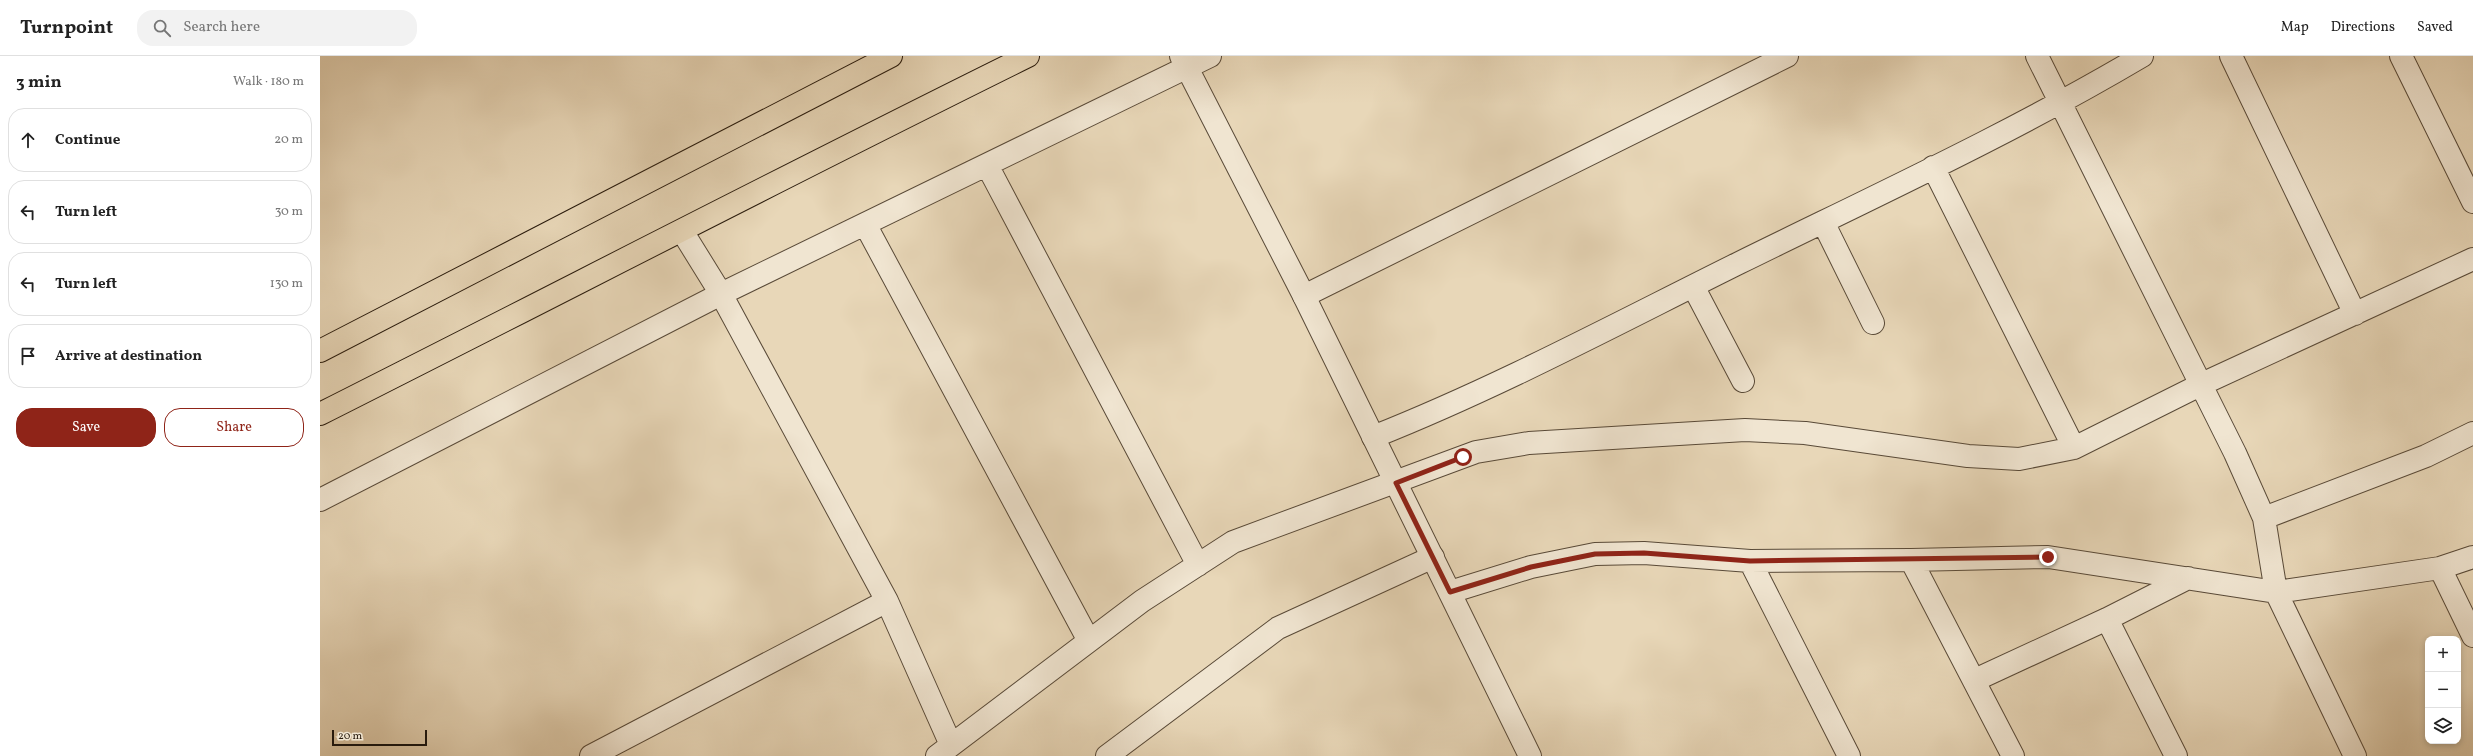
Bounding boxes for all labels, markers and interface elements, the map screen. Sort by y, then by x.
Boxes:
search box [137,10,417,46]
text: Turnpoint [20,15,113,41]
icon: search [151,17,173,39]
text: Search here [183,17,260,38]
text: Map [2281,18,2309,37]
text: Directions [2331,18,2395,37]
text: Saved [2417,18,2453,37]
text: 3 min [16,71,62,94]
text: Walk · 180 m [233,73,304,91]
icon: ahead [17,129,39,151]
text: Continue [55,130,120,151]
text: 20 m [274,131,303,149]
icon: left [17,201,39,223]
text: Turn left [55,202,117,223]
text: 30 m [275,203,303,221]
icon: left [17,273,39,295]
text: Turn left [55,274,117,295]
text: 130 m [270,275,303,293]
icon: arrive [17,345,39,367]
text: Arrive at destination [55,346,202,367]
button: Save [16,408,156,447]
button: Share [164,408,304,447]
route start [1454,448,1472,466]
route end [2039,548,2057,566]
map controls [2425,636,2461,744]
button: + [2425,636,2461,672]
button: − [2425,672,2461,708]
button: layers [2425,708,2461,744]
scale bar [332,728,427,747]
text: 20 m [338,729,362,744]

